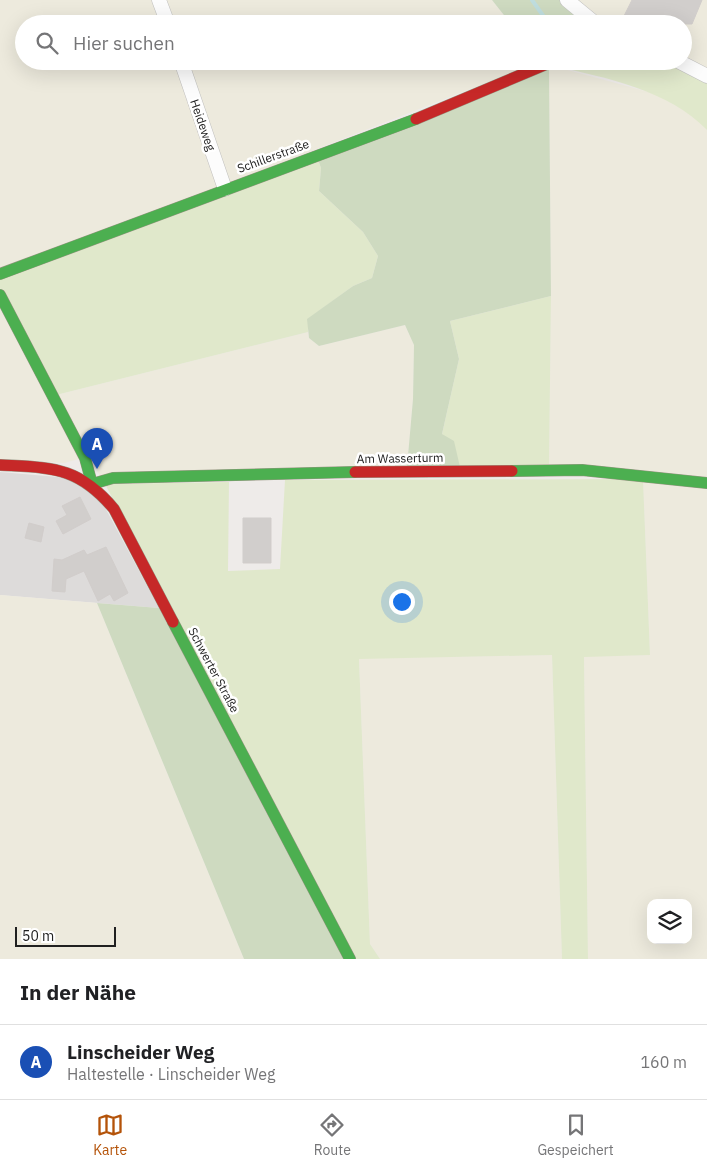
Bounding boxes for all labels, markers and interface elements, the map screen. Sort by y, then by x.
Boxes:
search box [15,15,692,70]
icon: search [33,29,61,57]
text: Hier suchen [73,31,175,55]
street label: Heideweg [187,97,219,153]
street label: Schillerstraße [235,136,311,176]
pin: A [81,428,113,469]
street label: Am Wasserturm [357,450,443,466]
your location [389,589,415,615]
street label: Schwerter Straße [185,625,243,715]
map controls [647,899,692,944]
button: layers [647,899,692,944]
scale bar [15,924,116,947]
text: 50 m [22,927,54,945]
text: In der Nähe [20,978,136,1006]
text: Linscheider Weg [67,1040,214,1064]
text: A [31,1052,41,1072]
text: 160 m [640,1052,687,1072]
text: Haltestelle · Linscheider Weg [67,1064,275,1084]
tab: Karte [93,1111,127,1159]
tab: Route [314,1111,351,1159]
tab: Gespeichert [537,1111,614,1159]

